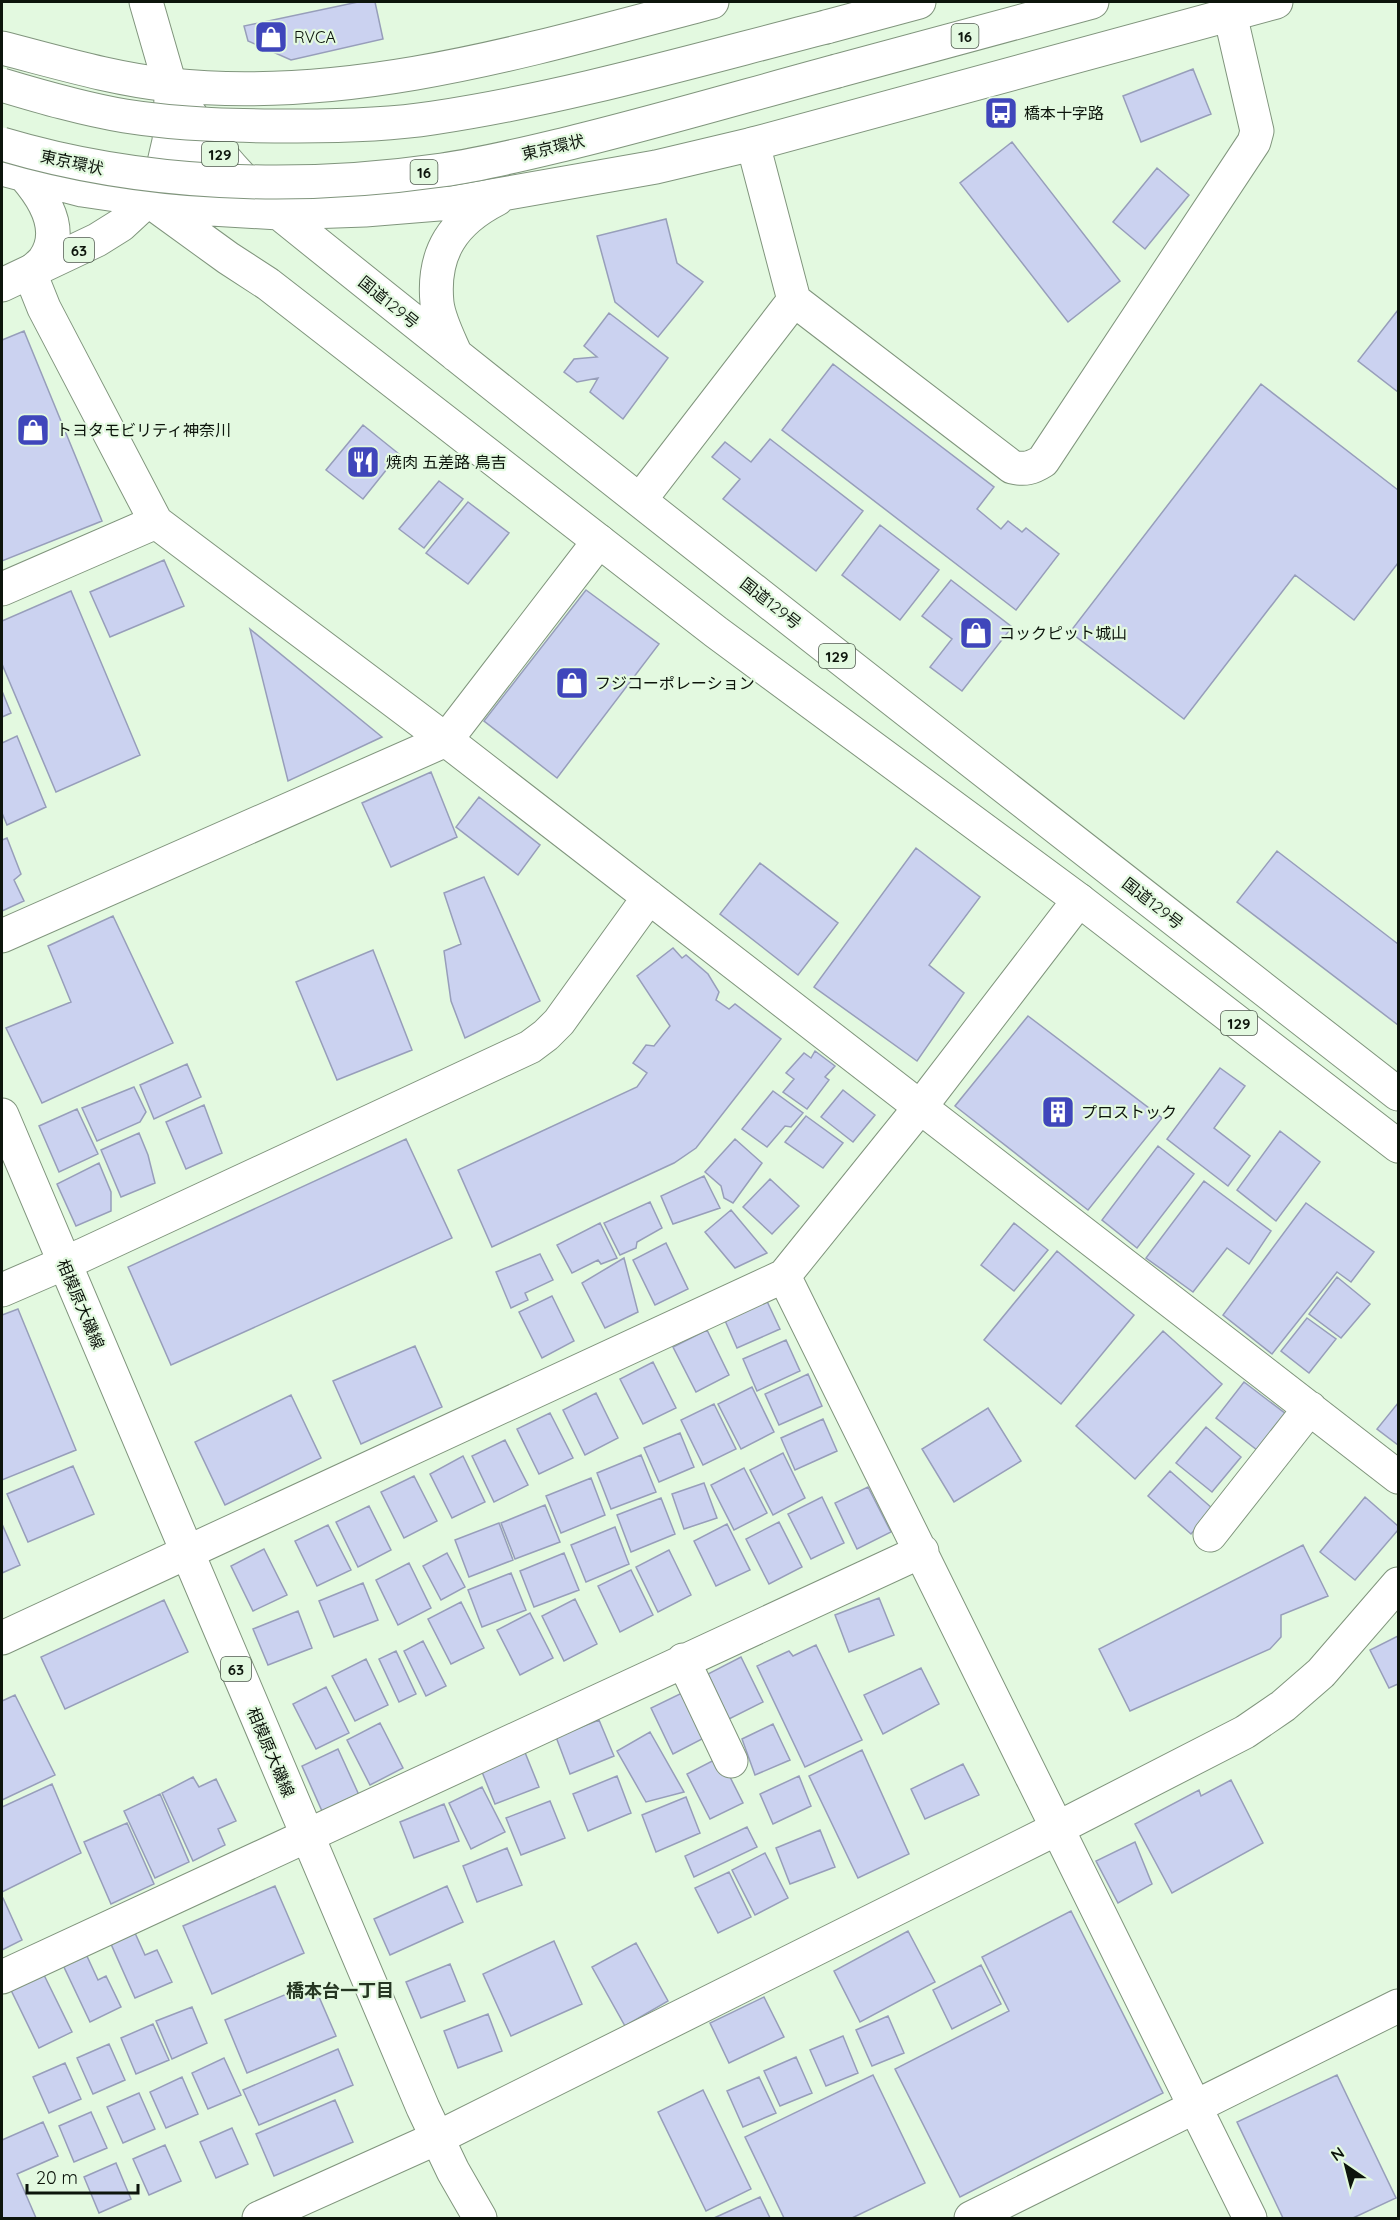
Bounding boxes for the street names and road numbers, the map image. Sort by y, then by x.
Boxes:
road number: 16 [952,24,978,48]
street label: 東京環状 [520,130,586,164]
road number: 129 [202,142,238,166]
street label: 東京環状 [39,146,105,178]
road number: 16 [410,160,438,184]
road number: 63 [64,238,94,262]
street label: 国道129号 [355,272,423,332]
street label: 国道129号 [737,573,805,633]
road number: 129 [819,644,855,668]
street label: 国道129号 [1119,873,1187,933]
road number: 129 [1221,1011,1257,1035]
street label: 相模原大磯線 [53,1256,109,1352]
road number: 63 [221,1657,251,1681]
street label: 相模原大磯線 [243,1704,299,1800]

